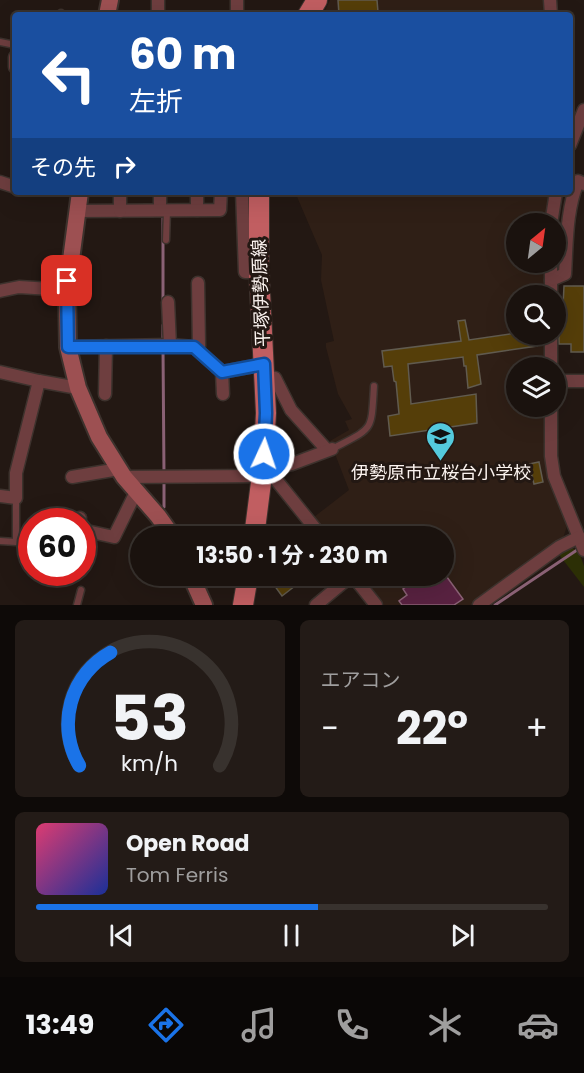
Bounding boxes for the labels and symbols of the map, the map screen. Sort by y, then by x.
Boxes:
north arrow [506,213,566,273]
street label: 平塚伊勢原線 [246,239,275,347]
pin [41,255,92,306]
school or university icon: 伊勢原市立桜台小学校 [425,420,457,462]
position arrow [232,422,296,486]
place label: 伊勢原市立桜台小学校 [351,460,531,485]
speed limit sign: 60 [18,508,96,586]

